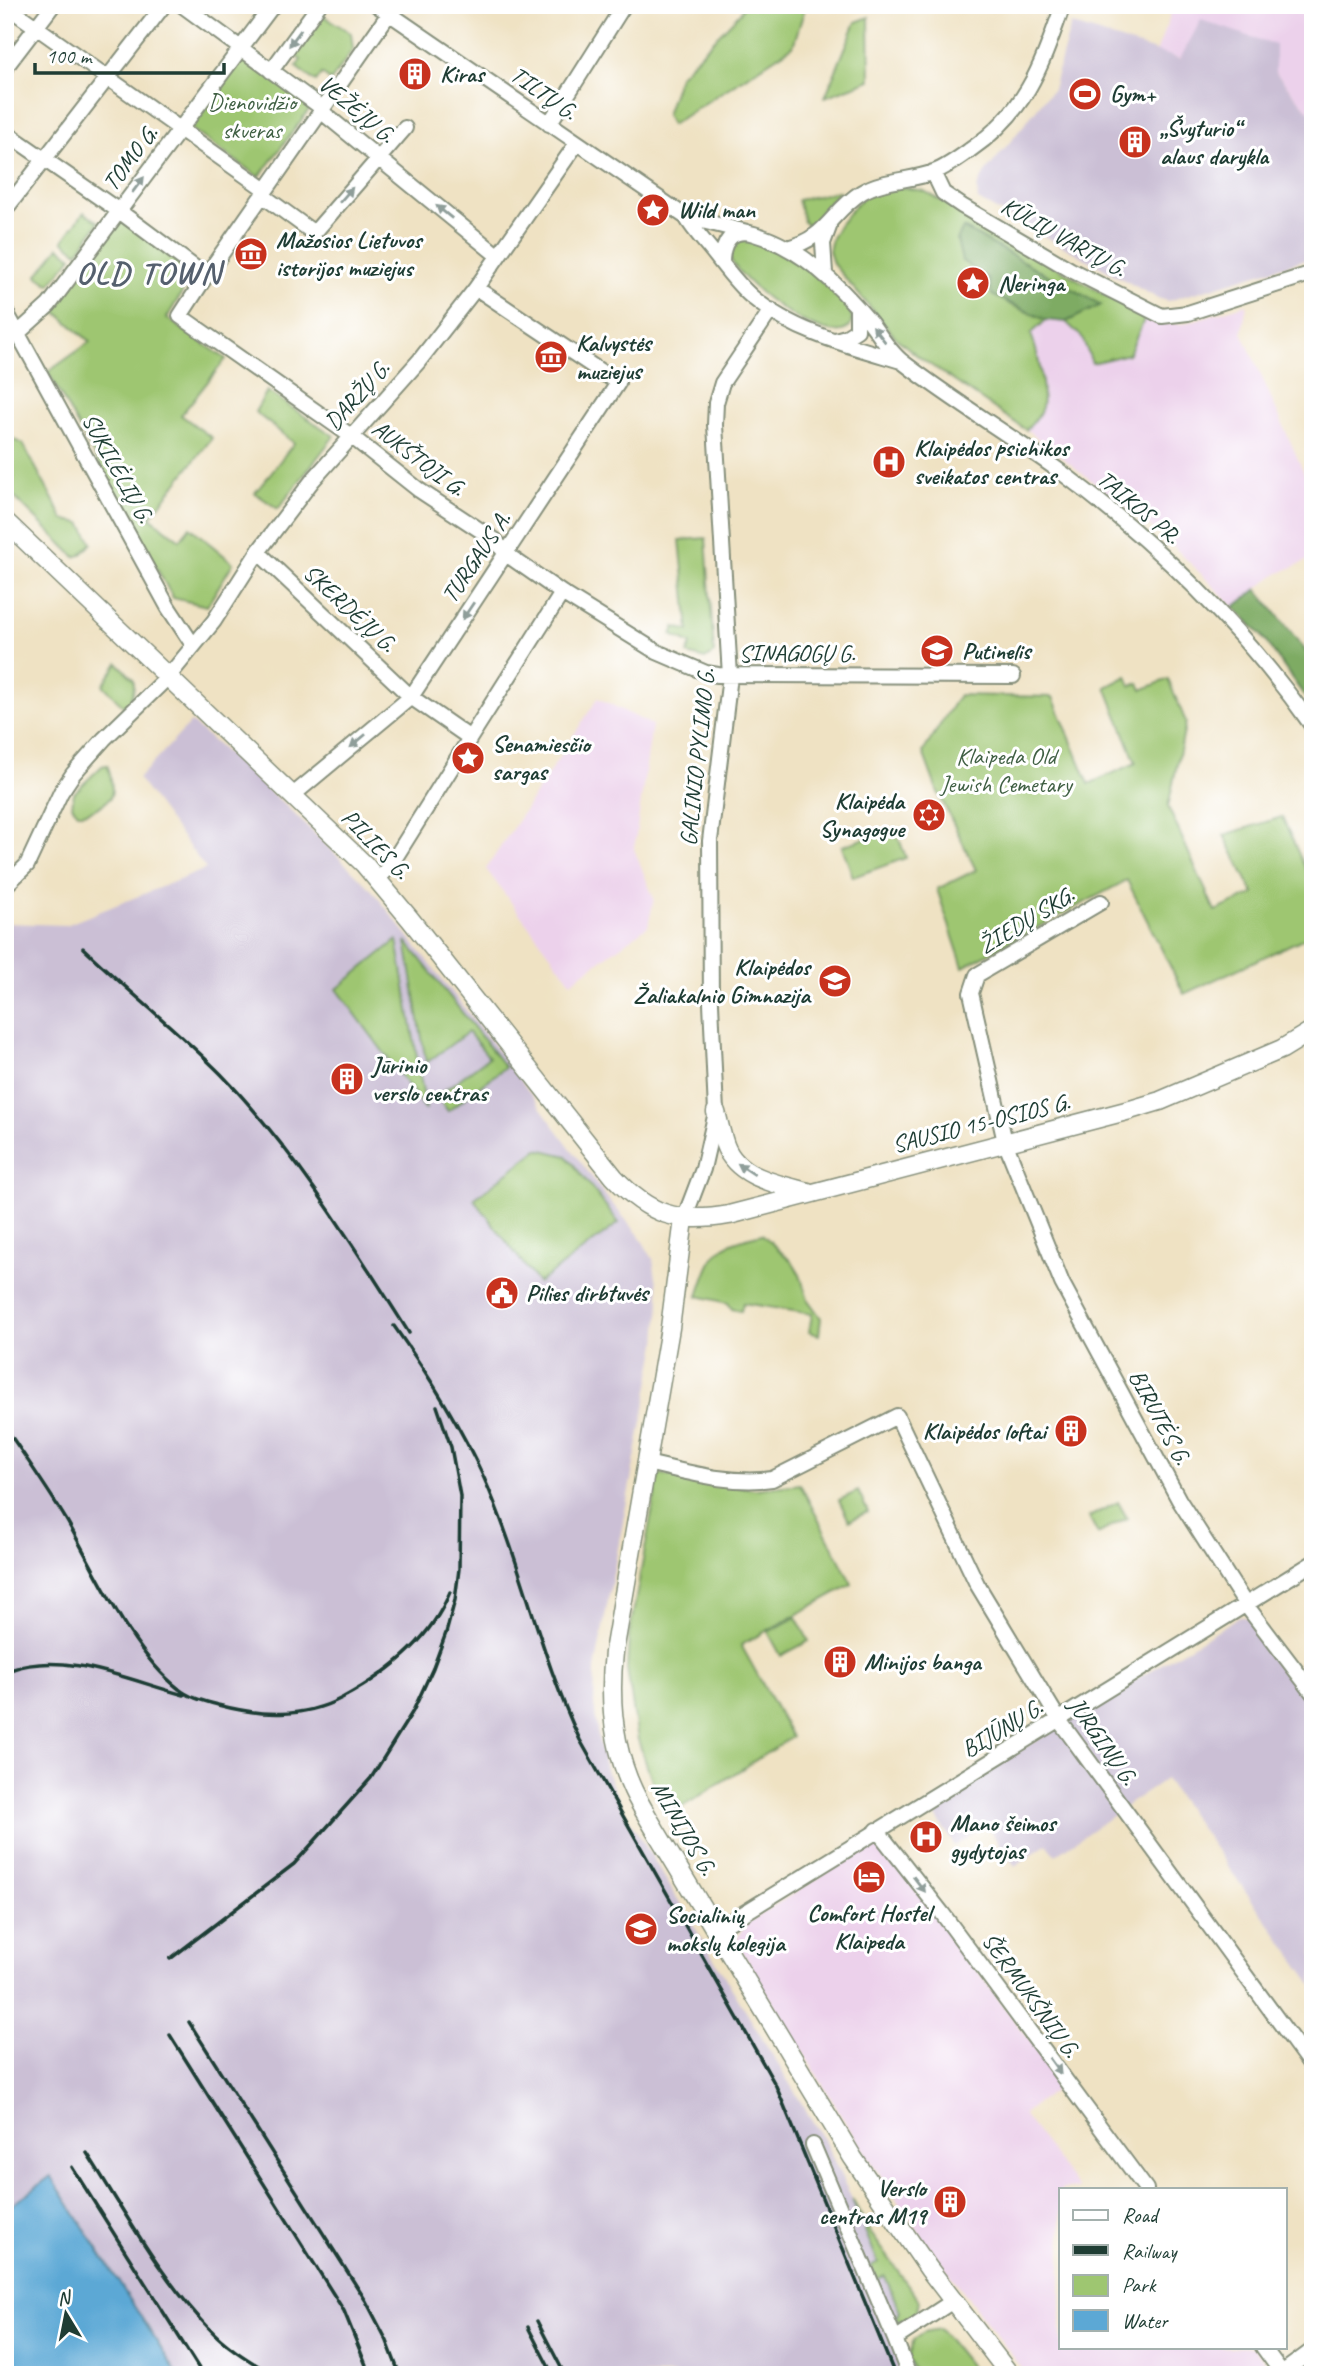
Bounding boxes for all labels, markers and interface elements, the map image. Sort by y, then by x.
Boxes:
one-way arrow [288,29,302,47]
scale bar [35,32,224,76]
text: 100 m [46,43,93,69]
building icon: Kiras [396,55,434,93]
place label: Kiras [440,59,487,89]
street label: TILTŲ G. [505,59,583,127]
street label: VEŽĖJŲ G. [313,68,402,150]
sports icon: Gym+ [1066,75,1104,113]
place label: Gym+ [1110,79,1157,109]
park label: Dienovidžio skveras [208,87,299,145]
place label: „Švyturio“ alaus darykla [1160,113,1270,171]
street label: TOMO G. [96,119,164,197]
building icon: „Švyturio“ alaus darykla [1116,123,1154,161]
one-way arrow [130,176,144,194]
one-way arrow [338,187,354,204]
street label: KŪLIŲ VARTŲ G. [996,190,1132,284]
place icon: Wild man [634,191,672,229]
place label: Wild man [678,195,756,225]
one-way arrow [436,205,453,220]
place label: Mažosios Lietuvos istorijos muziejus [276,225,424,283]
museum icon: Mažosios Lietuvos istorijos muziejus [232,235,270,273]
district label: OLD TOWN [76,252,225,293]
place icon: Neringa [954,264,992,302]
place label: Neringa [998,268,1066,298]
one-way arrow [873,325,887,343]
place label: Kalvystės muziejus [576,328,653,386]
museum icon: Kalvystės muziejus [532,338,570,376]
street label: DARŽŲ G. [318,354,396,436]
street label: SUKILĖLIŲ G. [76,408,161,528]
street label: AUKŠTOJI G. [366,413,472,503]
place label: Klaipėdos psichikos sveikatos centras [914,433,1071,491]
hospital icon: Klaipėdos psichikos sveikatos centras [870,443,908,481]
street label: TAIKOS PR. [1091,463,1187,551]
street label: TURGAUS A. [435,505,518,608]
street label: SKERDĖJŲ G. [297,557,403,659]
one-way arrow [462,601,475,620]
school or university icon: Putinelis [918,632,956,670]
place label: Putinelis [962,636,1033,666]
street label: SINAGOGŲ G. [739,638,855,668]
street label: GALINIO PYLIMO G. [673,666,721,847]
place label: Senamiesčio sargas [492,729,592,787]
one-way arrow [350,733,368,748]
place icon: Senamiesčio sargas [449,739,487,777]
park label: Klaipeda Old Jewish Cemetary [939,741,1074,799]
place label: Klaipėda Synagogue [820,786,906,844]
synagogue icon: Klaipėda Synagogue [910,796,948,834]
street label: PILIES G. [335,803,417,886]
street label: ŽIEDŲ SKG. [973,880,1080,960]
place label: Klaipėdos Žaliakalnio Gimnazija [633,952,813,1010]
school or university icon: Klaipėdos Žaliakalnio Gimnazija [816,962,854,1000]
place label: Jūrinio verslo centras [370,1050,490,1108]
building icon: Jūrinio verslo centras [328,1060,366,1098]
street label: SAUSIO 15-OSIOS G. [889,1086,1073,1160]
one-way arrow [737,1162,755,1176]
public building icon: Pilies dirbtuvės [483,1274,521,1312]
place label: Pilies dirbtuvės [526,1278,651,1308]
street label: BIRUTĖS G. [1122,1364,1198,1470]
building icon: Klaipėdos loftai [1052,1412,1090,1450]
place label: Klaipėdos loftai [923,1416,1049,1446]
building icon: Minijos banga [821,1643,859,1681]
place label: Minijos banga [864,1647,983,1677]
street label: JURGINŲ G. [1061,1690,1144,1791]
street label: BIJŪNŲ G. [956,1692,1048,1764]
street label: MINIJOS G. [645,1775,723,1881]
place label: Mano šeimos gydytojas [950,1808,1058,1866]
hospital icon: Mano šeimos gydytojas [907,1818,945,1856]
hotel icon: Comfort Hostel Klaipeda [850,1858,888,1896]
one-way arrow [912,1874,927,1892]
place label: Comfort Hostel Klaipeda [807,1898,935,1956]
place label: Socialinių mokslų kolegija [666,1900,787,1958]
school or university icon: Socialinių mokslų kolegija [622,1910,660,1948]
street label: ŠERMUKŠNIŲ G. [976,1927,1087,2064]
one-way arrow [1048,2057,1062,2075]
place label: Verslo centras M19 [819,2173,928,2231]
building icon: Verslo centras M19 [931,2183,969,2221]
legend [1059,2188,1286,2348]
text: Road [1122,2202,1161,2228]
text: Railway [1122,2238,1178,2264]
text: Park [1122,2272,1157,2298]
north arrow [32,2278,102,2348]
text: N [55,2285,74,2311]
text: Water [1122,2308,1169,2334]

